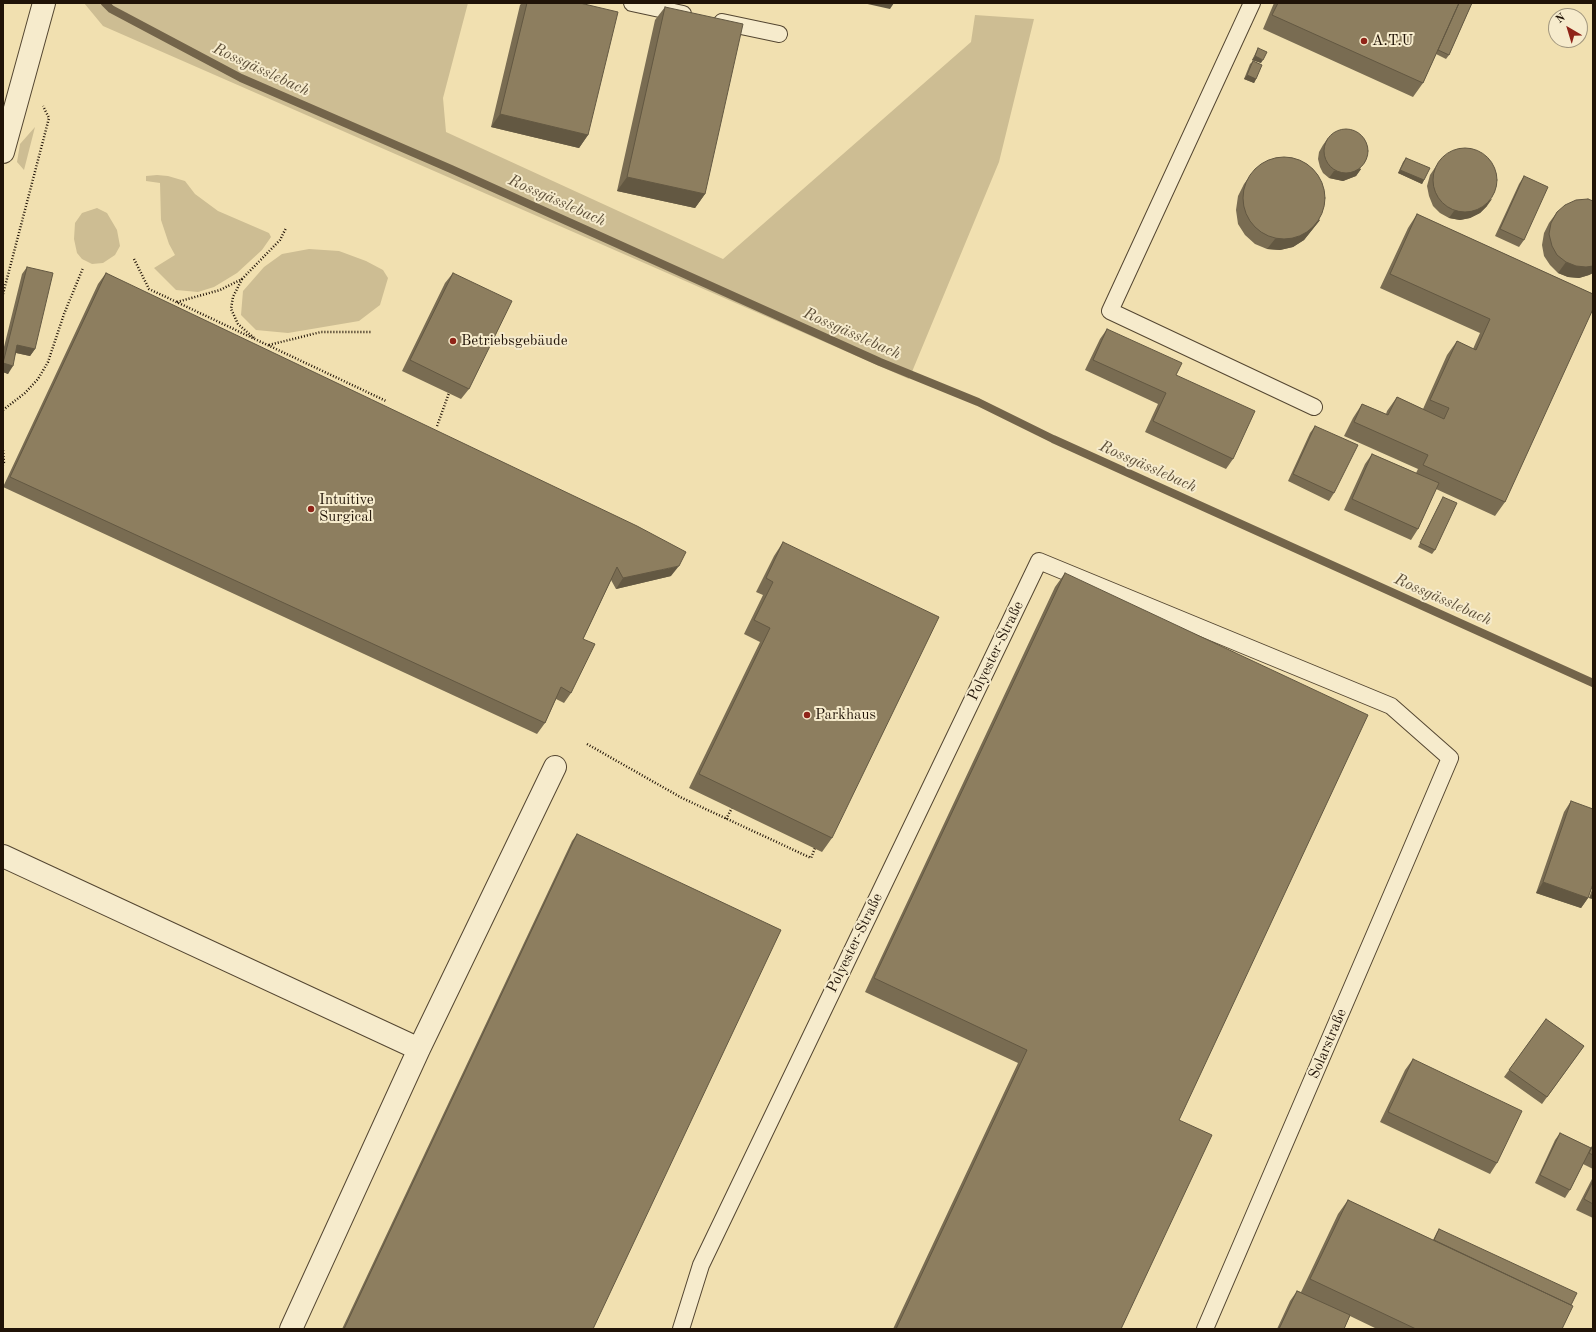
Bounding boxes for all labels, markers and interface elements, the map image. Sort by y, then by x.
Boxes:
north arrow [1548,8,1588,48]
text: N [1554,12,1568,26]
place label: A.T.U [1372,32,1413,50]
marker: A.T.U [1359,36,1369,46]
water label: Rossgässlebach [210,39,312,101]
water label: Rossgässlebach [505,171,609,231]
water label: Rossgässlebach [800,304,904,364]
place label: Betriebsgebäude [461,332,568,350]
marker: Betriebsgebäude [448,336,458,346]
water label: Rossgässlebach [1096,437,1200,497]
place label: Intuitive Surgical [319,491,374,526]
marker: Intuitive Surgical [306,504,316,514]
water label: Rossgässlebach [1391,570,1495,630]
street label: Polyester-Straße [964,598,1028,704]
place label: Parkhaus [815,706,876,724]
marker: Parkhaus [802,710,812,720]
street label: Polyester-Straße [823,890,887,996]
street label: Solarstraße [1305,1006,1351,1082]

